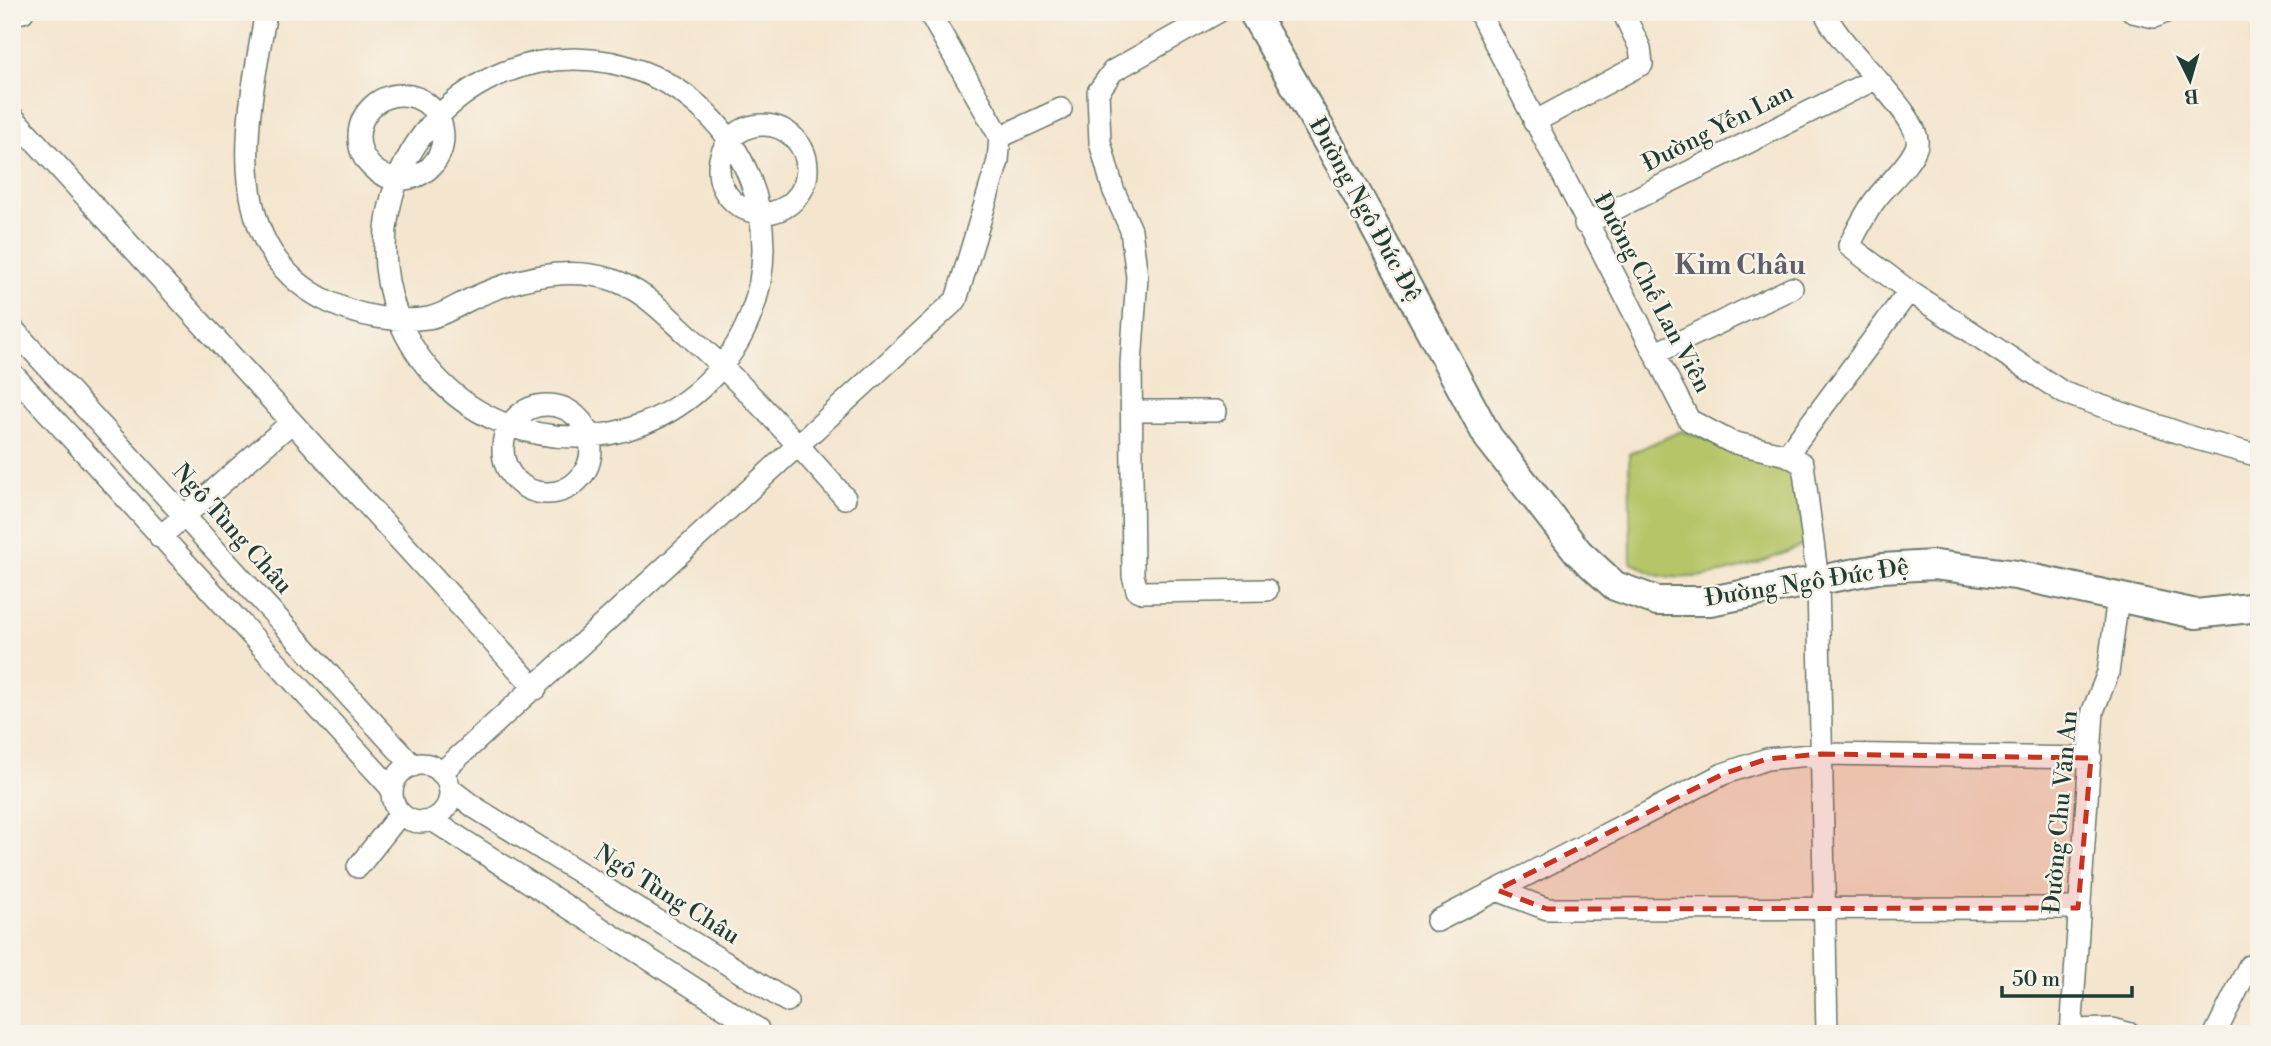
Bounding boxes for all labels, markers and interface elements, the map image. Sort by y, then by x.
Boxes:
north arrow [2156,46,2226,116]
street label: Đường Yến Lan [1638,77,1798,179]
text: B [2183,83,2200,109]
street label: Đường Ngô Đức Đệ [1302,112,1428,308]
street label: Đường Chế Lan Viên [1586,188,1718,398]
district label: Kim Châu [1674,248,1806,283]
street label: Ngô Tùng Châu [165,457,299,601]
street label: Đường Ngô Đức Đệ [1703,552,1911,614]
street label: Đường Chu Văn An [2037,709,2085,915]
street label: Ngô Tùng Châu [589,838,745,952]
scale bar [2002,955,2131,999]
text: 50 m [2012,967,2060,993]

